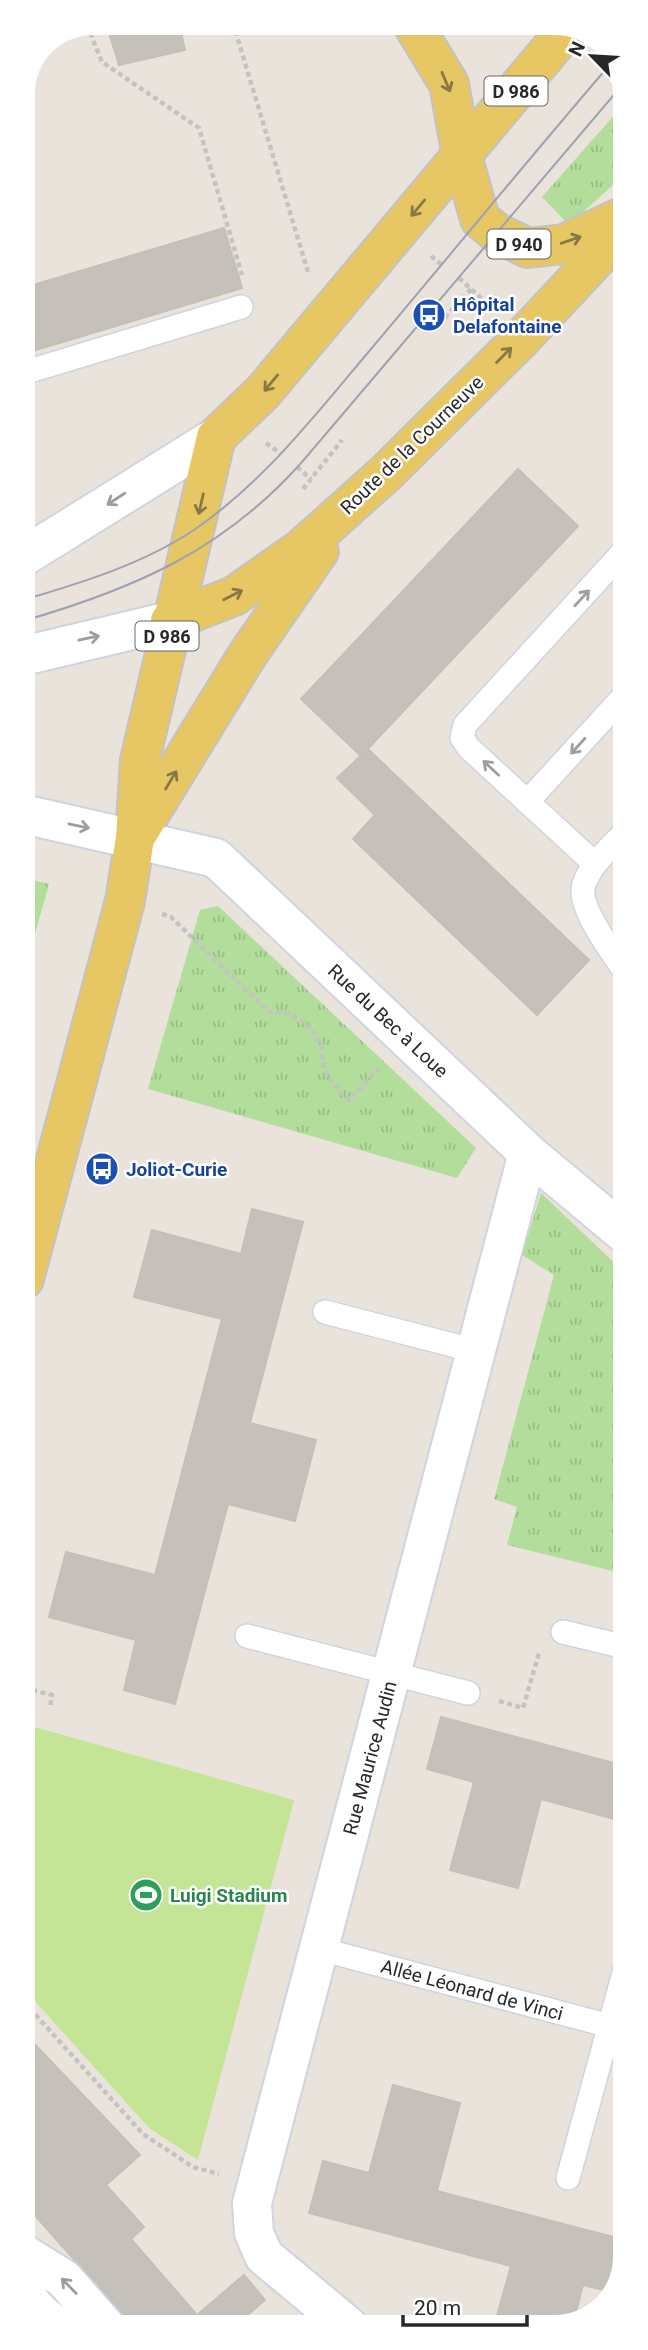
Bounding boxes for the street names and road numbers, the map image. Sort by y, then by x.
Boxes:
road number: D 986 [484,76,548,106]
road number: D 940 [488,230,550,258]
street label: Route de la Courneuve [336,371,488,519]
road number: D 986 [136,622,198,650]
street label: Rue du Bec à Loue [323,959,453,1083]
street label: Rue Maurice Audin [338,1678,402,1838]
street label: Allée Léonard de Vinci [378,1955,566,2025]

